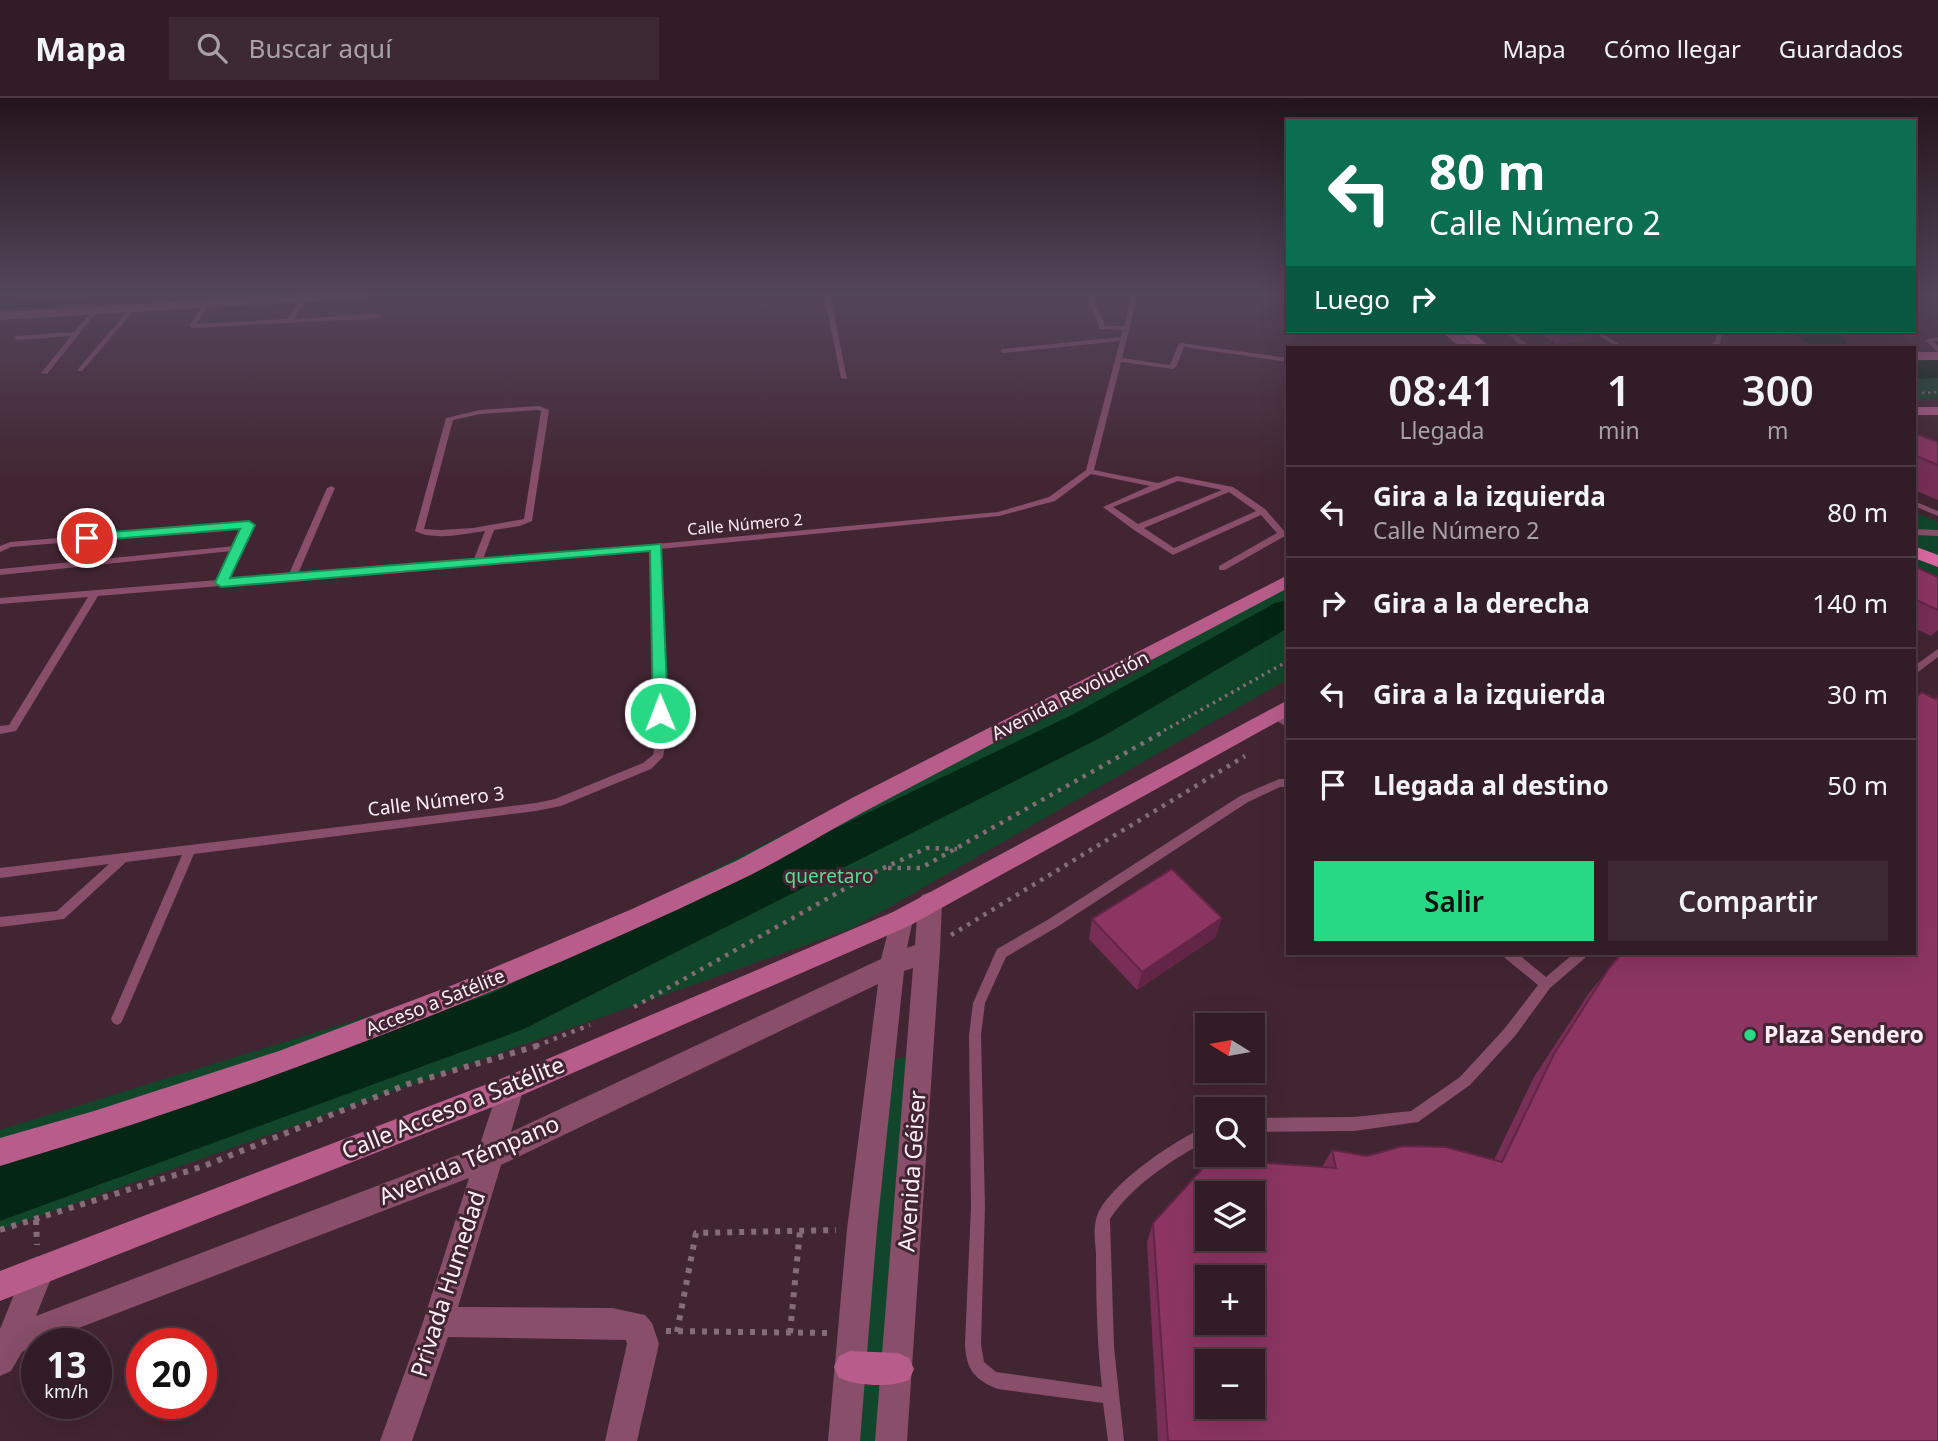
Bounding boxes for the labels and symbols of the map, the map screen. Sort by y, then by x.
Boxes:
pin [57,508,117,568]
street label: Calle Número 2 [686,508,804,540]
street label: Avenida Revolución [987,644,1153,746]
position arrow [623,676,697,750]
street label: Calle Número 3 [366,780,506,822]
park label: queretaro [785,863,873,889]
street label: Acceso a Satélite [361,962,509,1042]
north arrow [1195,1013,1265,1083]
place label: Plaza Sendero [1764,1018,1924,1050]
marker: Plaza Sendero [1742,1027,1758,1043]
street label: Calle Acceso a Satélite [336,1048,569,1166]
street label: Avenida Géiser [889,1089,933,1253]
street label: Avenida Témpano [373,1107,564,1212]
street label: Privada Humedad [402,1187,492,1381]
speed limit sign: 20 [126,1328,217,1419]

